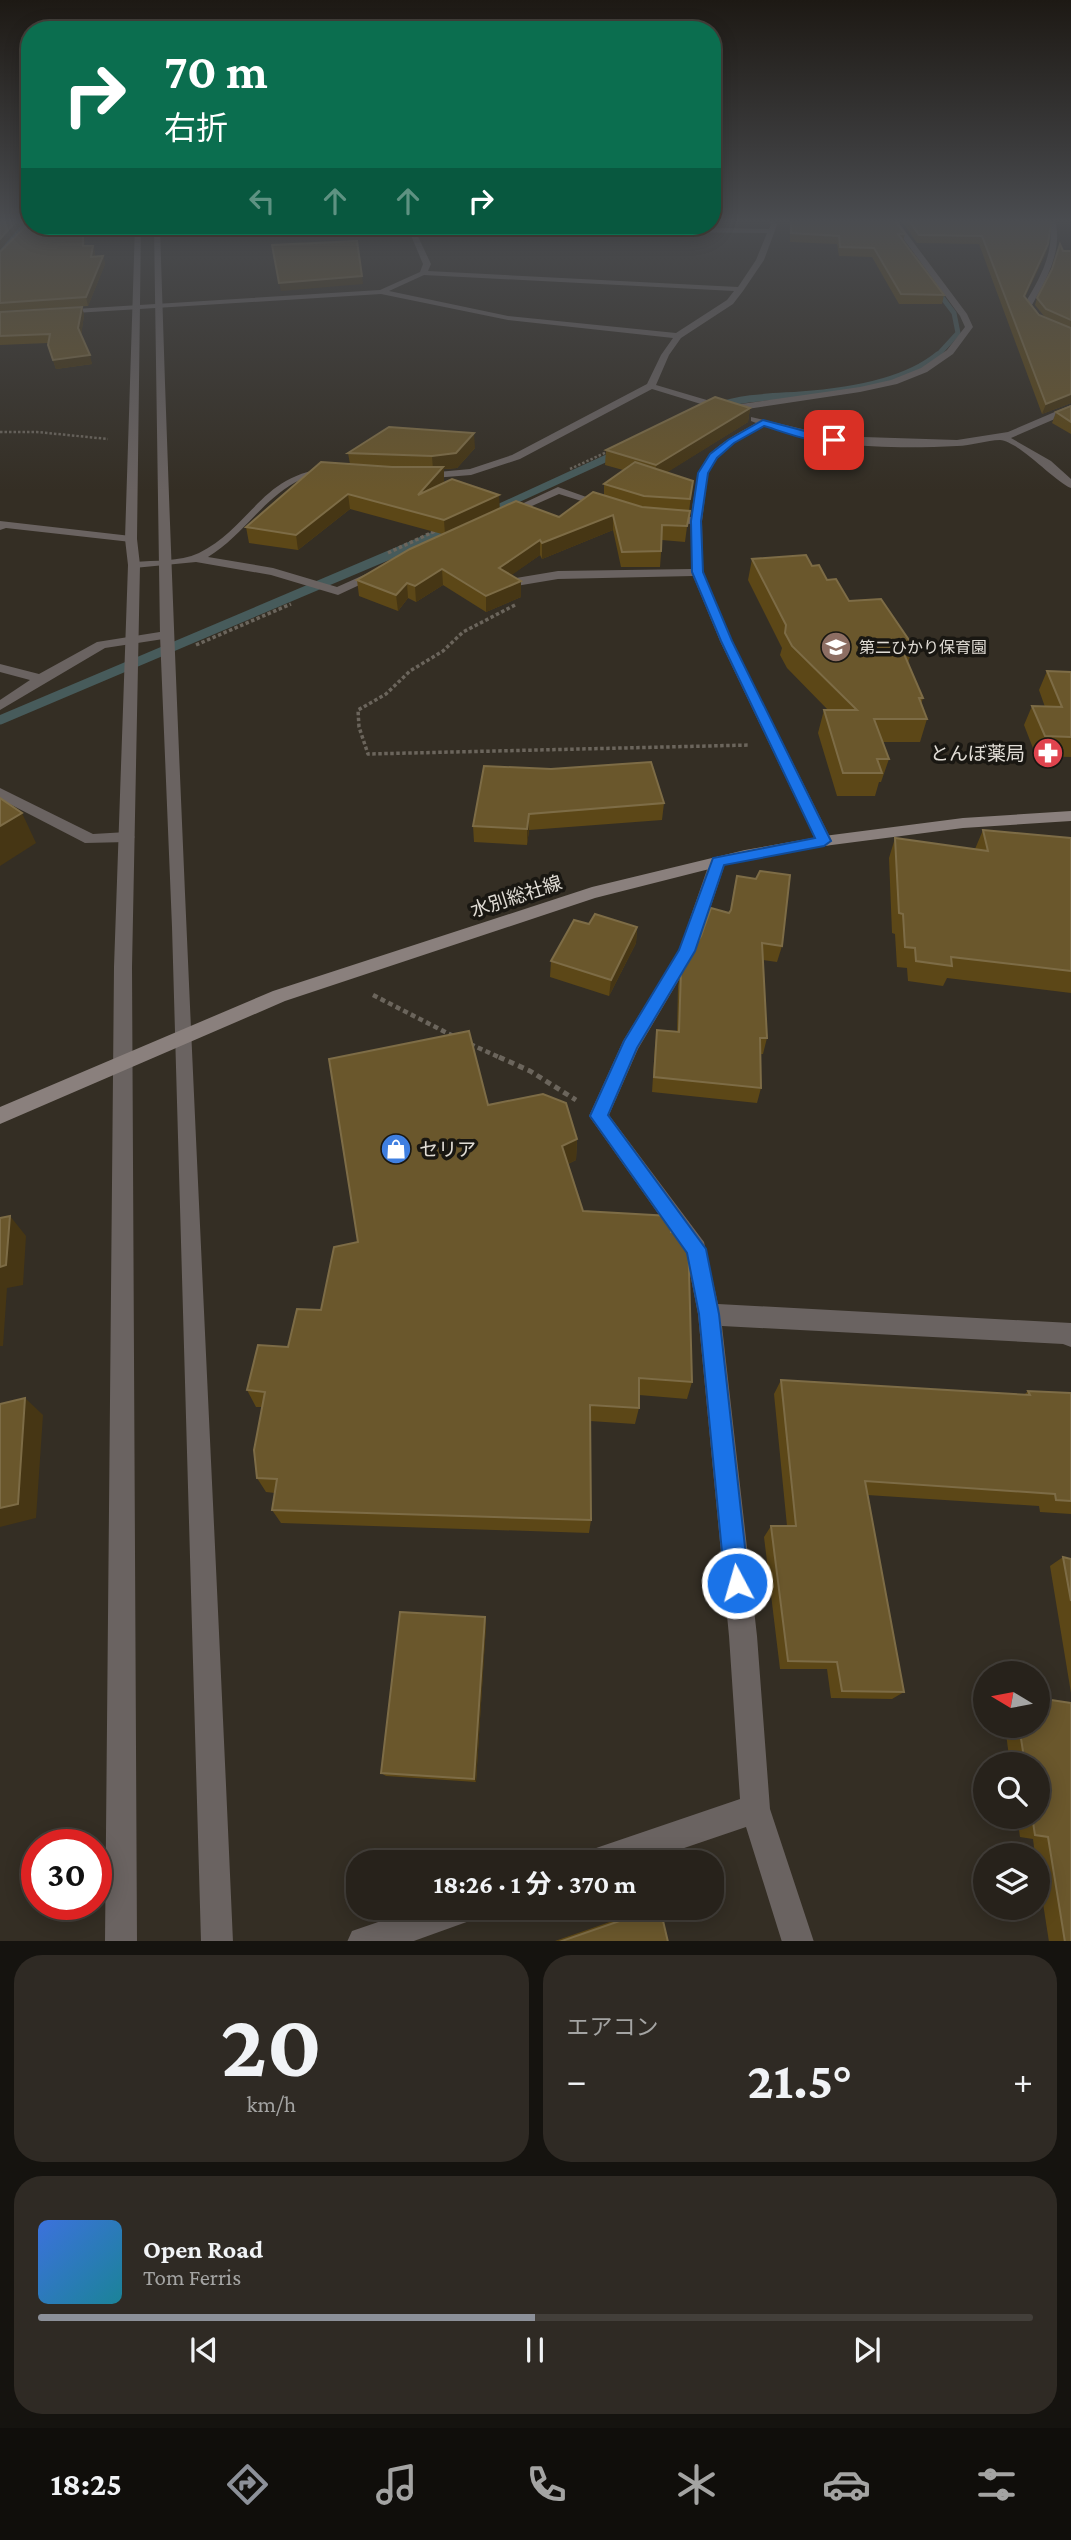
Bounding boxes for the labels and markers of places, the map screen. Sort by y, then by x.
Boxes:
pin [804,410,864,470]
school or university icon: 第二ひかり保育園 [819,630,853,664]
place label: 第二ひかり保育園 [859,639,987,656]
pharmacy icon: とんぼ薬局 [1031,736,1065,770]
place label: とんぼ薬局 [930,743,1025,764]
shop icon: セリア [379,1132,413,1166]
place label: セリア [419,1139,476,1160]

